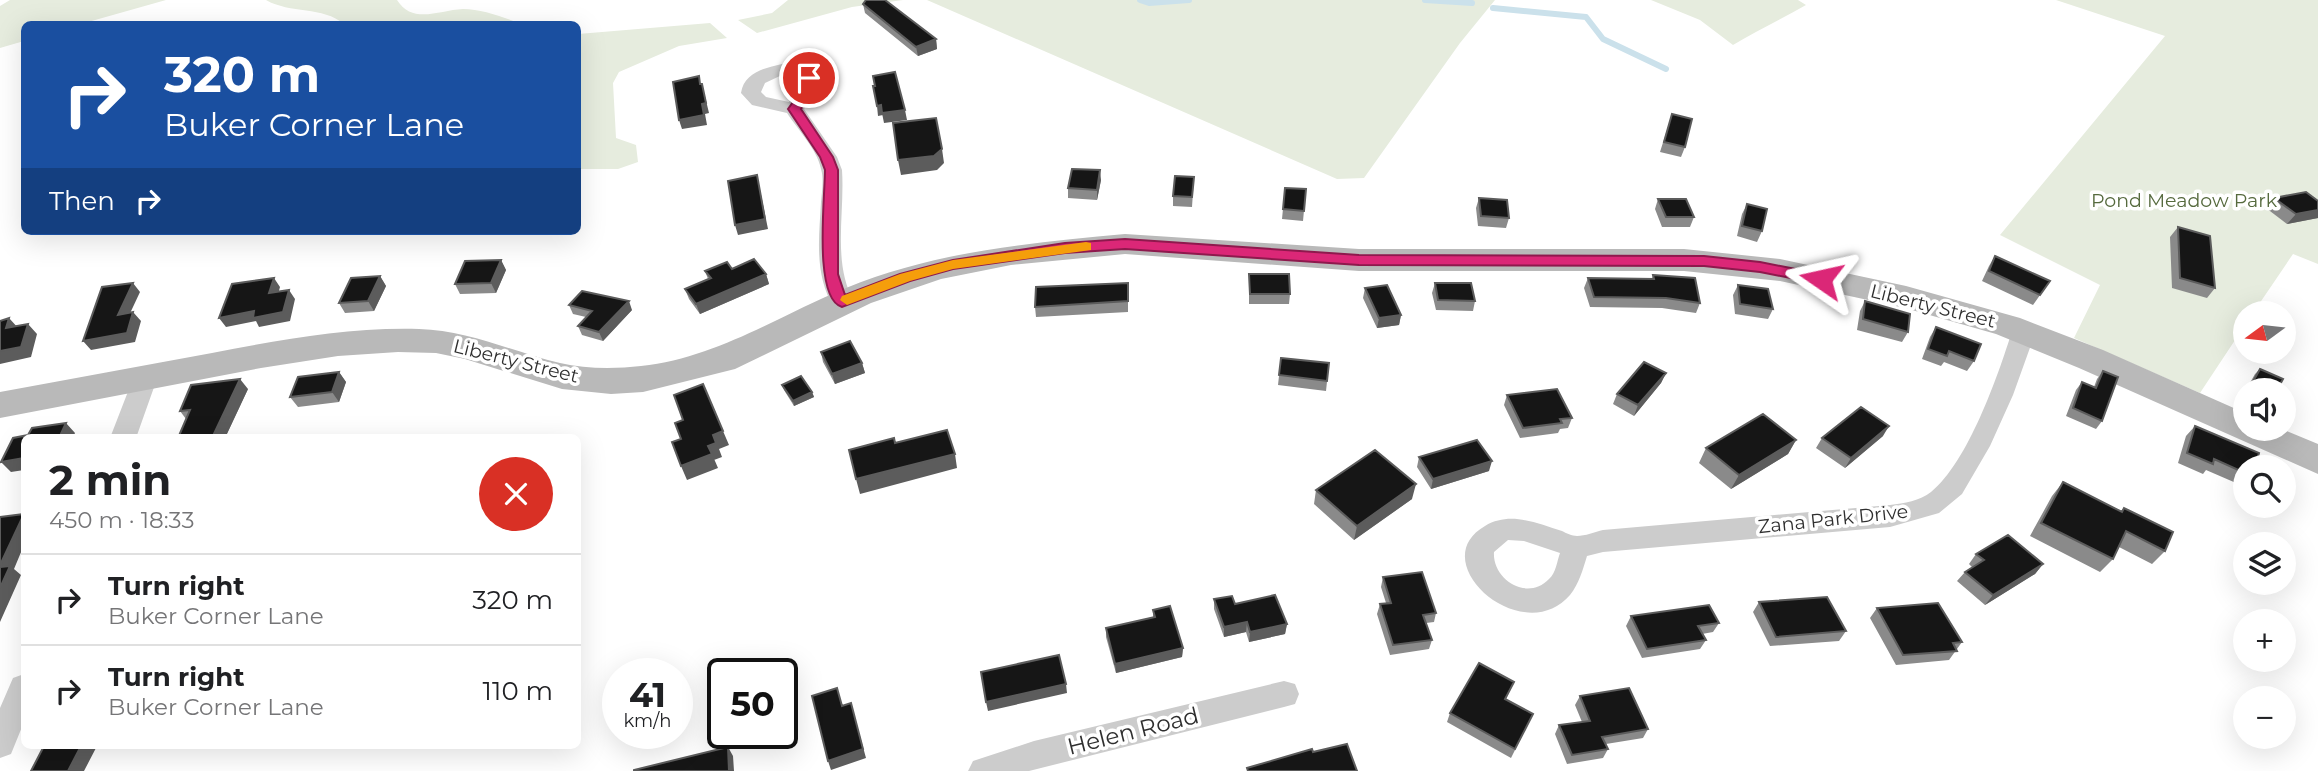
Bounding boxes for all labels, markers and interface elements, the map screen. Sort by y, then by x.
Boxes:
text: 320 m [164,45,320,104]
pin [779,48,839,108]
icon: right [49,49,140,140]
icon: arrive [790,59,828,97]
text: Buker Corner Lane [164,105,464,144]
icon: right [129,182,167,220]
text: Then [49,185,115,217]
park label: Pond Meadow Park [2091,189,2278,212]
position arrow [1784,242,1858,316]
street label: Liberty Street [1868,279,1998,333]
north arrow [2233,301,2296,364]
map controls [2233,301,2296,749]
street label: Liberty Street [451,334,581,388]
button: sound [2233,378,2296,441]
text: 2 min [49,454,171,506]
button: search [2233,455,2296,518]
button: close [479,457,553,531]
street label: Zana Park Drive [1757,500,1909,538]
text: 450 m · 18:33 [49,506,194,534]
button: layers [2233,532,2296,595]
text: Turn right [108,570,244,602]
icon: right [49,581,87,619]
text: 320 m [472,584,553,616]
text: Buker Corner Lane [108,602,324,630]
button: + [2233,609,2296,672]
speed limit sign: 50 [707,658,798,749]
text: Turn right [108,661,244,693]
icon: right [49,672,87,710]
text: 41 [629,673,666,716]
text: 110 m [483,675,553,707]
button: − [2233,686,2296,749]
text: Buker Corner Lane [108,693,324,721]
street label: Helen Road [1064,701,1202,761]
text: km/h [623,710,672,732]

